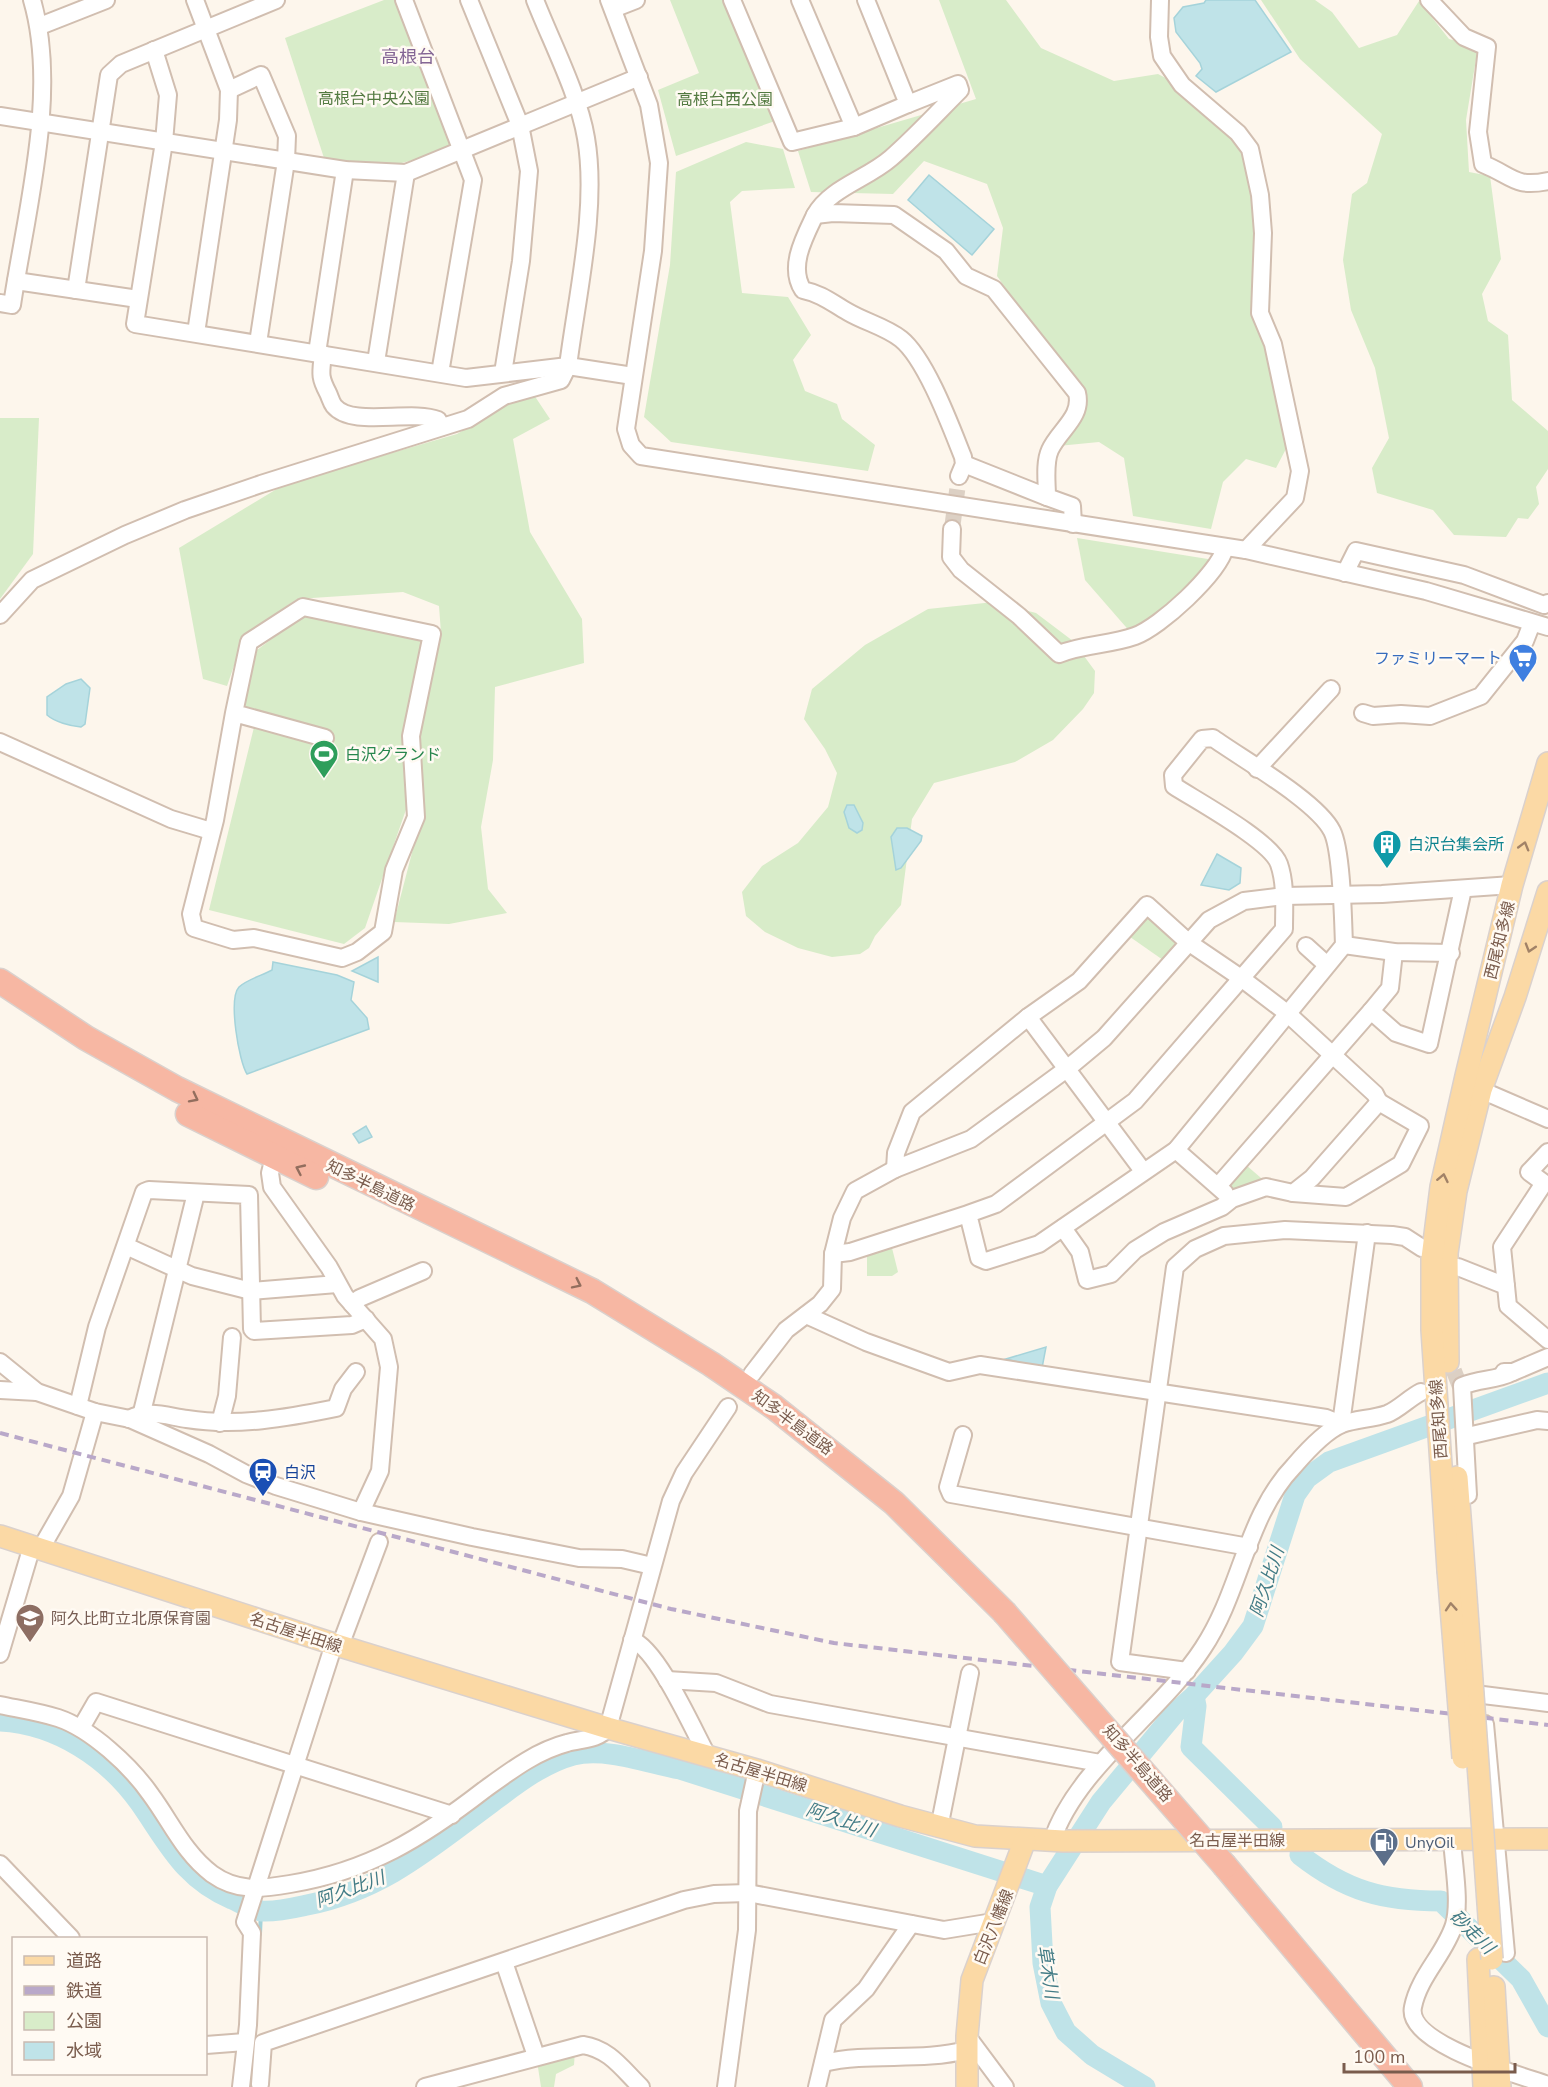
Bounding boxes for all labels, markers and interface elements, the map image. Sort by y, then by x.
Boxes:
district label: 高根台 [381,45,435,69]
park label: 高根台中央公園 [318,88,430,110]
park label: 高根台西公園 [677,89,773,111]
supermarket icon: ファミリーマート [1507,642,1539,684]
place label: ファミリーマート [1374,648,1502,670]
sports icon: 白沢グランド [308,738,340,780]
place label: 白沢グランド [345,744,441,766]
building icon: 白沢台集会所 [1371,828,1403,870]
place label: 白沢台集会所 [1408,834,1504,856]
one-way arrow [1517,841,1529,852]
street label: 西尾知多線 [1480,899,1520,982]
one-way arrow [1525,942,1538,953]
one-way arrow [188,1091,198,1102]
street label: 知多半島道路 [323,1155,419,1217]
one-way arrow [296,1165,307,1177]
one-way arrow [1436,1173,1449,1183]
one-way arrow [571,1277,582,1288]
street label: 西尾知多線 [1425,1378,1453,1460]
street label: 知多半島道路 [747,1385,837,1460]
station icon: 白沢 [247,1456,279,1498]
place label: 白沢 [284,1462,316,1484]
water label: 阿久比川 [1244,1542,1290,1620]
school or university icon: 阿久比町立北原保育園 [14,1602,46,1644]
one-way arrow [1445,1603,1458,1612]
place label: 阿久比町立北原保育園 [51,1608,211,1630]
street label: 名古屋半田線 [247,1608,345,1658]
street label: 知多半島道路 [1097,1720,1177,1807]
street label: 名古屋半田線 [712,1748,810,1798]
water label: 阿久比川 [803,1797,881,1843]
fuel station icon: UnyOil [1368,1826,1400,1868]
street label: 名古屋半田線 [1189,1830,1285,1852]
place label: UnyOil [1405,1832,1455,1854]
water label: 阿久比川 [312,1865,390,1913]
street label: 白沢八幡線 [969,1886,1019,1969]
water label: 砂走川 [1444,1905,1501,1961]
legend [12,1937,207,2075]
water label: 草木川 [1032,1943,1064,2003]
text: 道路 [66,1949,102,1973]
text: 鉄道 [66,1979,102,2003]
text: 公園 [66,2009,102,2033]
scale bar [1344,2036,1515,2074]
text: 水域 [66,2039,102,2063]
text: 100 m [1353,2045,1405,2069]

